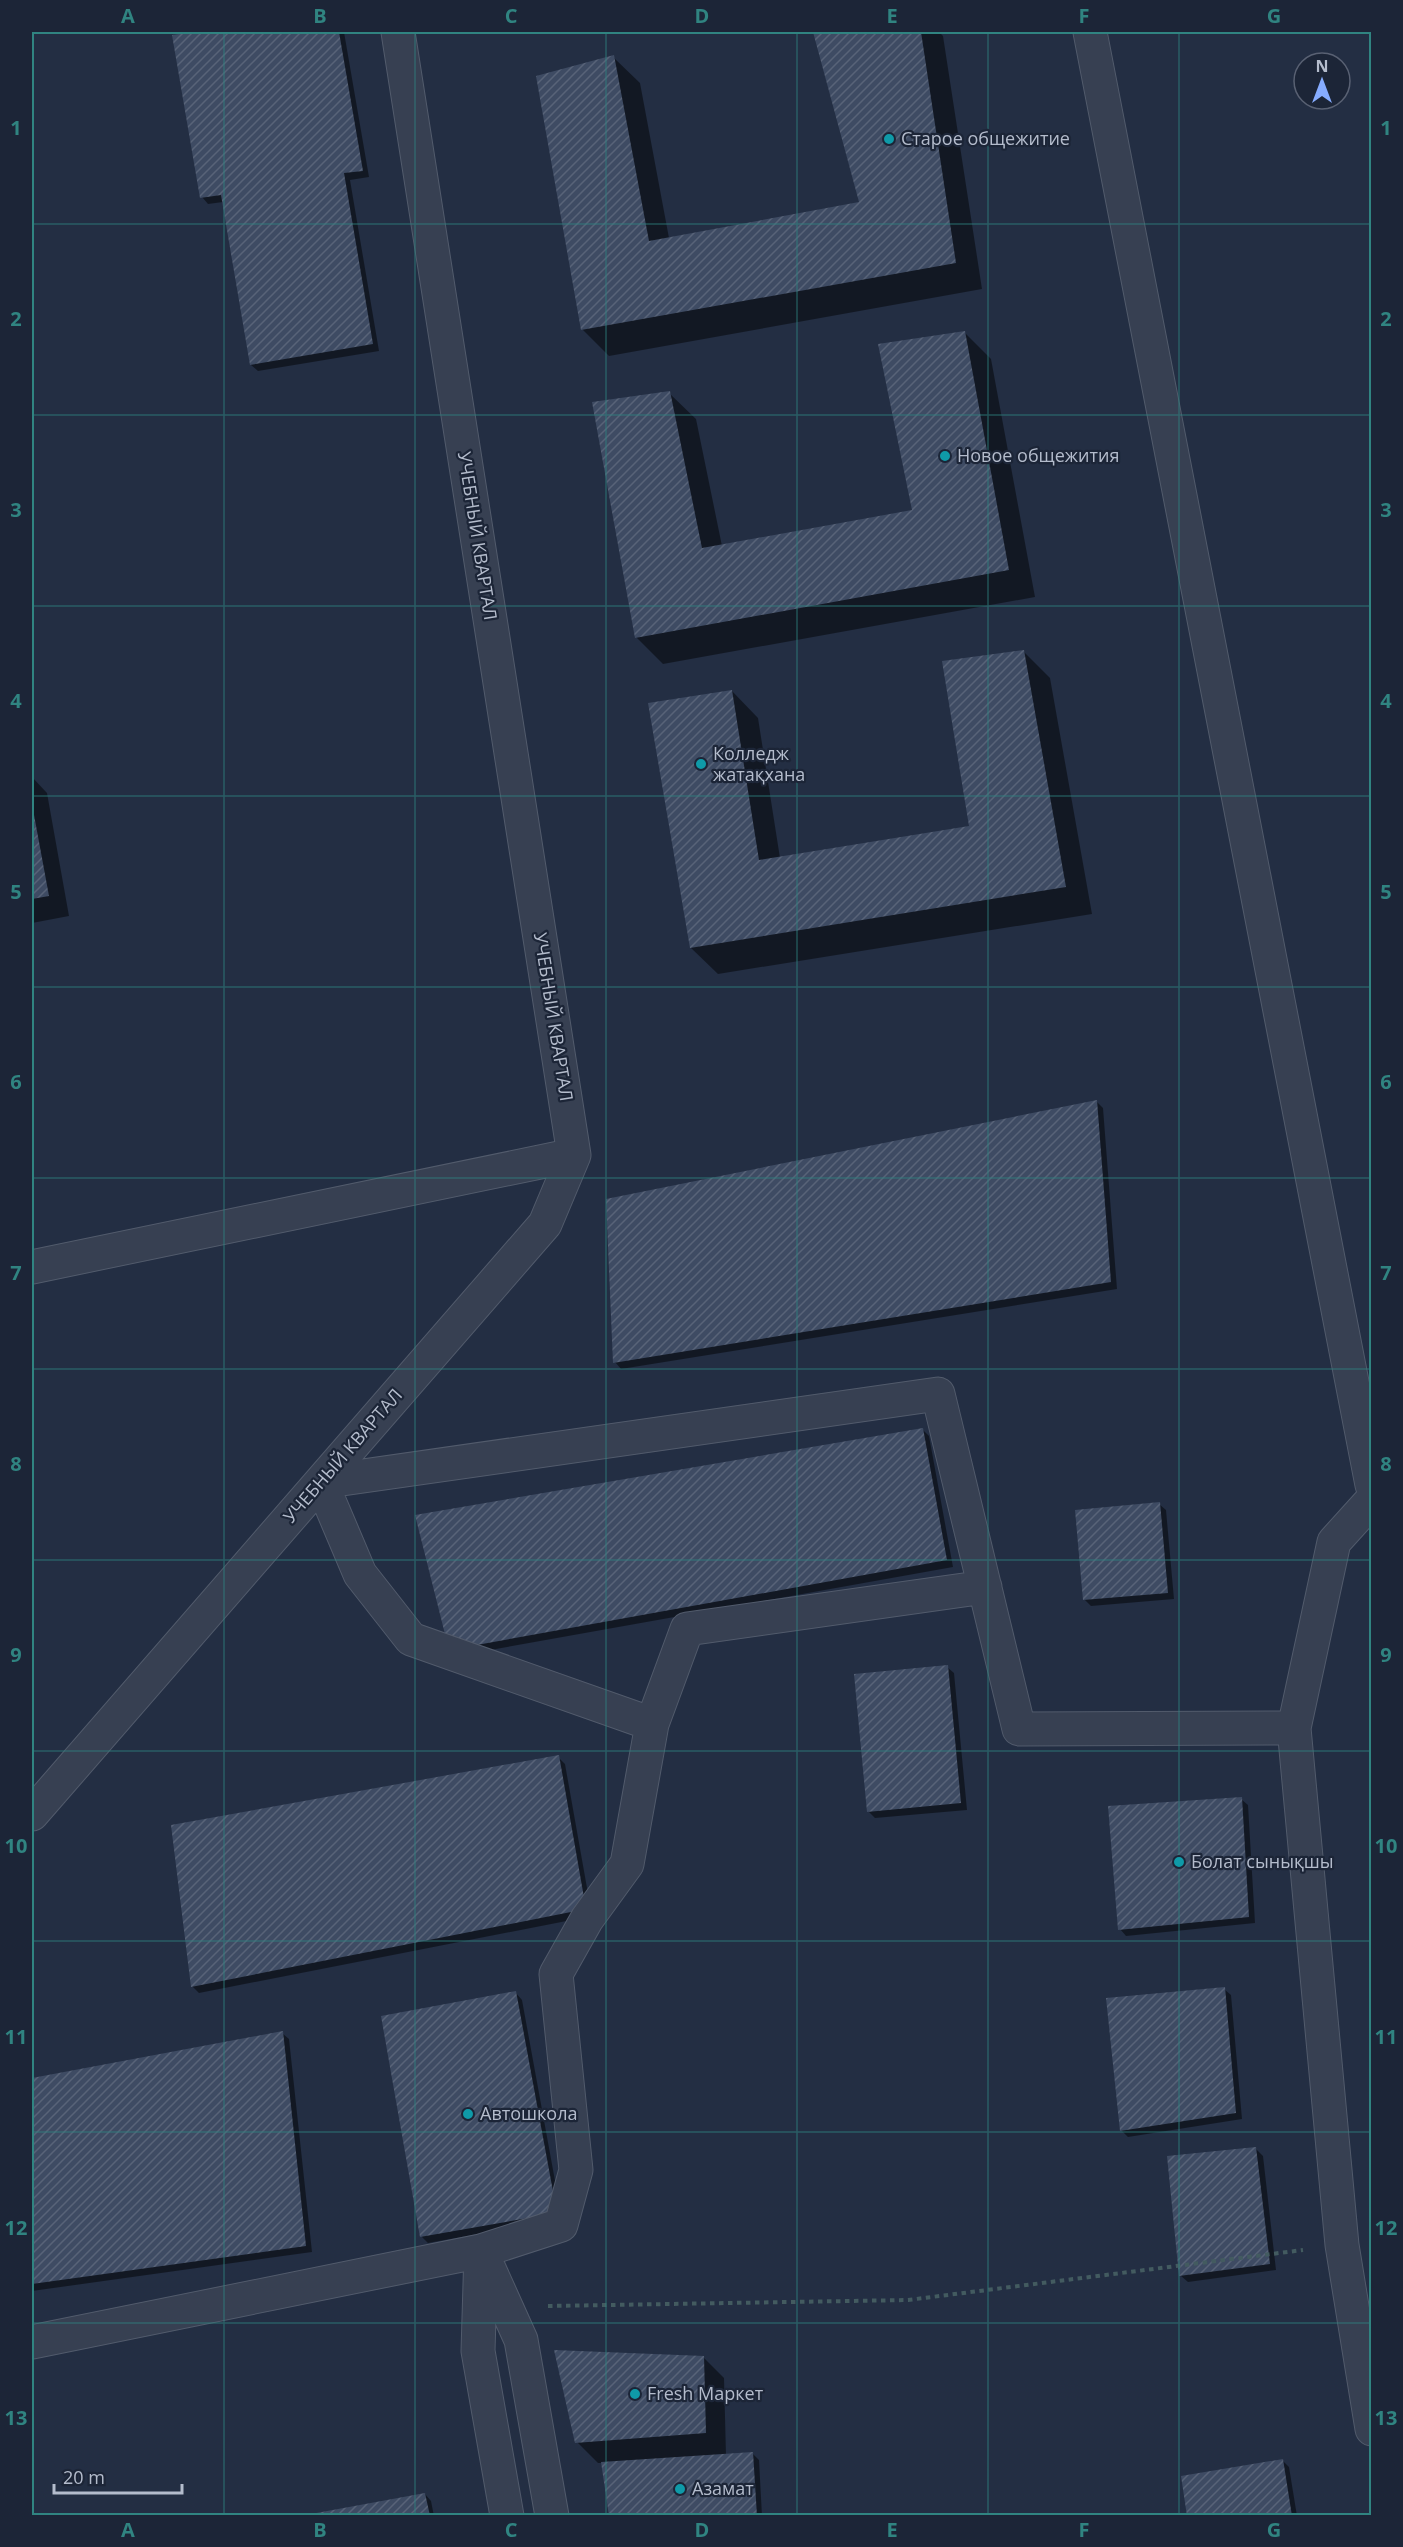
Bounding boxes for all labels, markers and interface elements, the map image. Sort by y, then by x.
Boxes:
text: A [121,2,135,29]
text: B [313,2,327,29]
text: C [505,2,518,29]
text: D [695,2,709,29]
text: E [886,2,898,29]
text: F [1079,2,1089,29]
text: G [1267,2,1281,29]
north arrow [1292,51,1352,111]
text: N [1315,55,1329,77]
text: 1 [10,114,22,141]
text: 1 [1380,114,1392,141]
place label: Старое общежитие [901,126,1070,150]
marker: Старое общежитие [882,132,896,146]
text: 2 [10,305,22,332]
text: 2 [1380,305,1392,332]
place label: Новое общежития [957,443,1119,467]
marker: Новое общежития [938,449,952,463]
street label: УЧЕБНЫЙ КВАРТАЛ [453,450,503,622]
text: 3 [10,496,22,523]
text: 3 [1380,496,1392,523]
text: 4 [10,687,22,714]
text: 4 [1380,687,1392,714]
place label: Колледж жатақхана [713,741,805,786]
marker: Колледж жатақхана [694,757,708,771]
text: 5 [10,878,22,905]
text: 5 [1380,878,1392,905]
street label: УЧЕБНЫЙ КВАРТАЛ [529,931,579,1103]
text: 6 [10,1068,22,1095]
text: 6 [1380,1068,1392,1095]
text: 7 [10,1259,22,1286]
text: 7 [1380,1259,1392,1286]
street label: УЧЕБНЫЙ КВАРТАЛ [277,1383,407,1527]
text: 8 [10,1450,22,1477]
text: 8 [1380,1450,1392,1477]
text: 9 [10,1641,22,1668]
text: 9 [1380,1641,1392,1668]
text: 10 [5,1832,27,1859]
text: 10 [1375,1832,1397,1859]
place label: Болат сынықшы [1191,1849,1334,1873]
marker: Болат сынықшы [1172,1855,1186,1869]
text: 11 [5,2023,27,2050]
text: 11 [1375,2023,1397,2050]
place label: Автошкола [480,2101,577,2125]
marker: Автошкола [461,2107,475,2121]
text: 12 [5,2214,27,2241]
text: 12 [1375,2214,1397,2241]
place label: Fresh Маркет [647,2381,764,2405]
marker: Fresh Маркет [628,2387,642,2401]
text: 13 [5,2404,27,2431]
text: 13 [1375,2404,1397,2431]
scale bar [54,2457,182,2495]
text: 20 m [63,2465,105,2489]
place label: Азамат [692,2476,754,2500]
marker: Азамат [673,2482,687,2496]
text: A [121,2516,135,2543]
text: B [313,2516,327,2543]
text: C [505,2516,518,2543]
text: D [695,2516,709,2543]
text: E [886,2516,898,2543]
text: F [1079,2516,1089,2543]
text: G [1267,2516,1281,2543]

